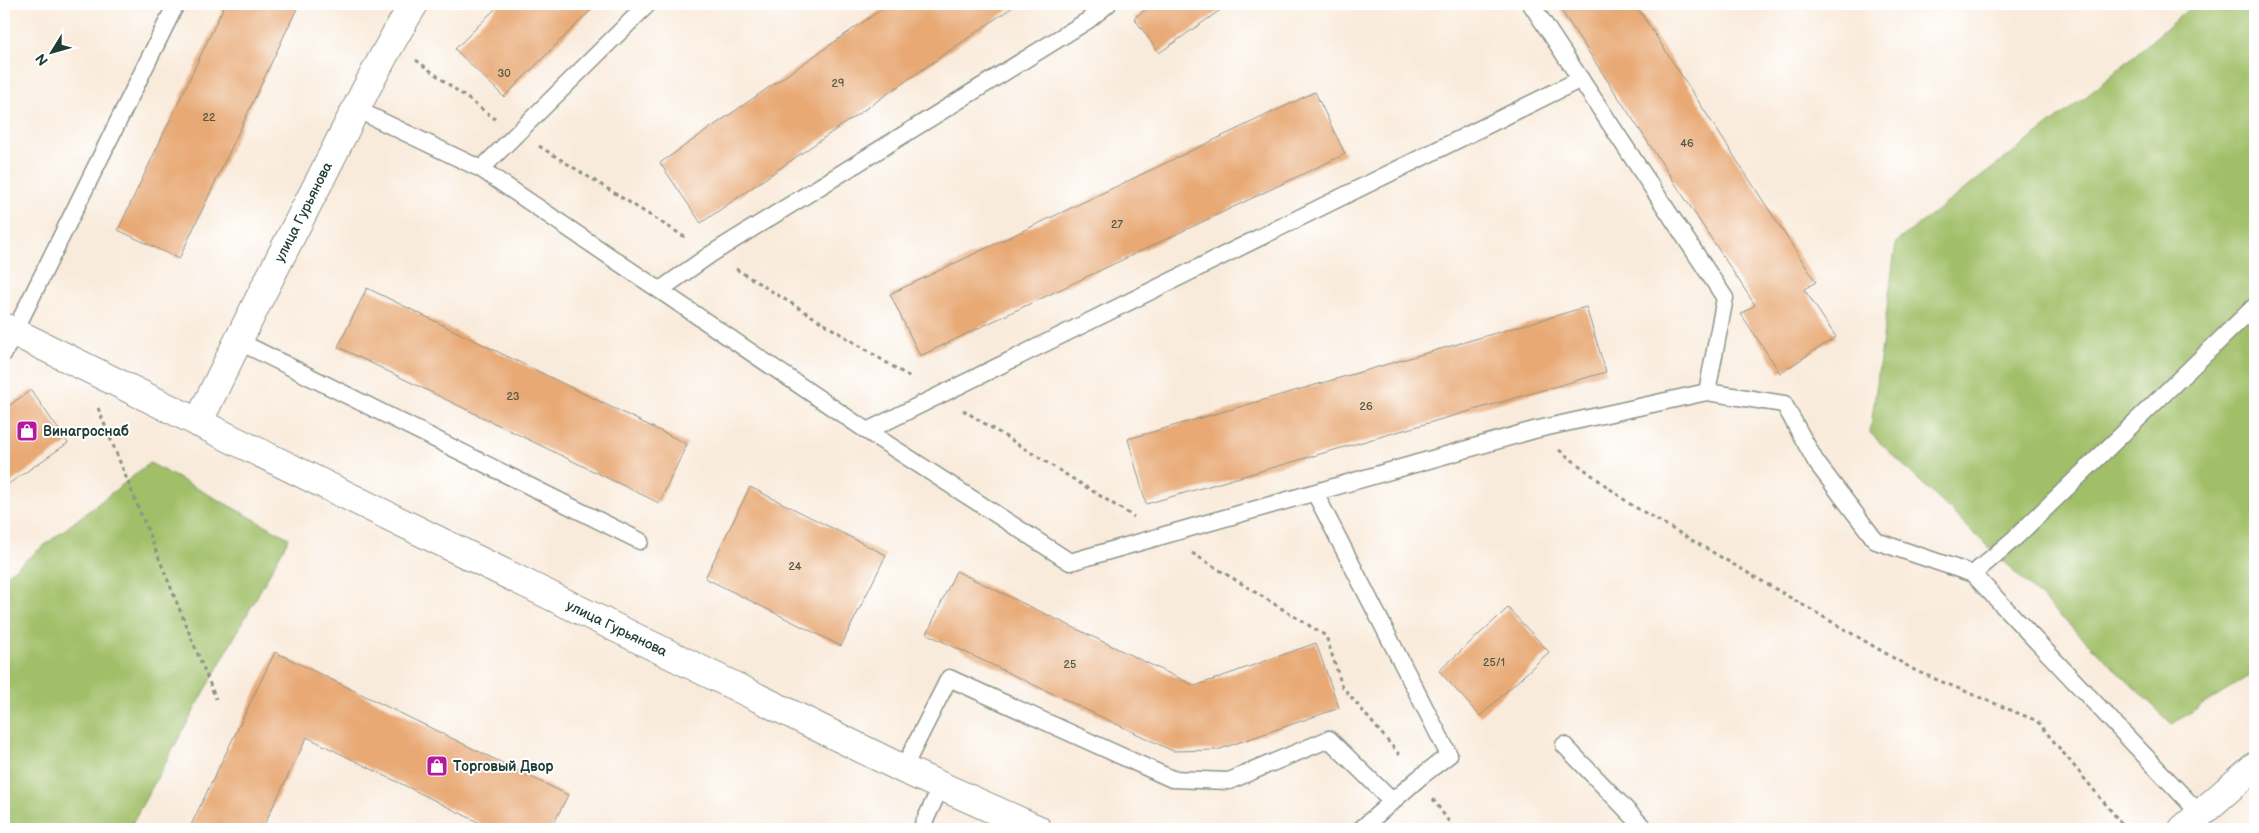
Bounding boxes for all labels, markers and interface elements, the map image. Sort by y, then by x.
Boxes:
north arrow [28,28,78,78]
text: N [32,50,52,69]
house number: 30 [497,67,511,80]
house number: 29 [832,77,844,90]
house number: 22 [203,111,216,124]
house number: 46 [1680,137,1694,150]
street label: улица Гурьянова [271,159,336,265]
house number: 27 [1111,218,1124,231]
house number: 23 [506,390,520,403]
house number: 26 [1359,400,1373,413]
shop icon: Винагроснаб [15,419,39,443]
place label: Винагроснаб [43,423,129,440]
house number: 24 [788,560,802,573]
street label: улица Гурьянова [564,597,671,661]
house number: 25/1 [1483,656,1505,669]
house number: 25 [1064,658,1076,671]
shop icon: Торговый Двор [425,754,449,778]
place label: Торговый Двор [453,758,554,775]

